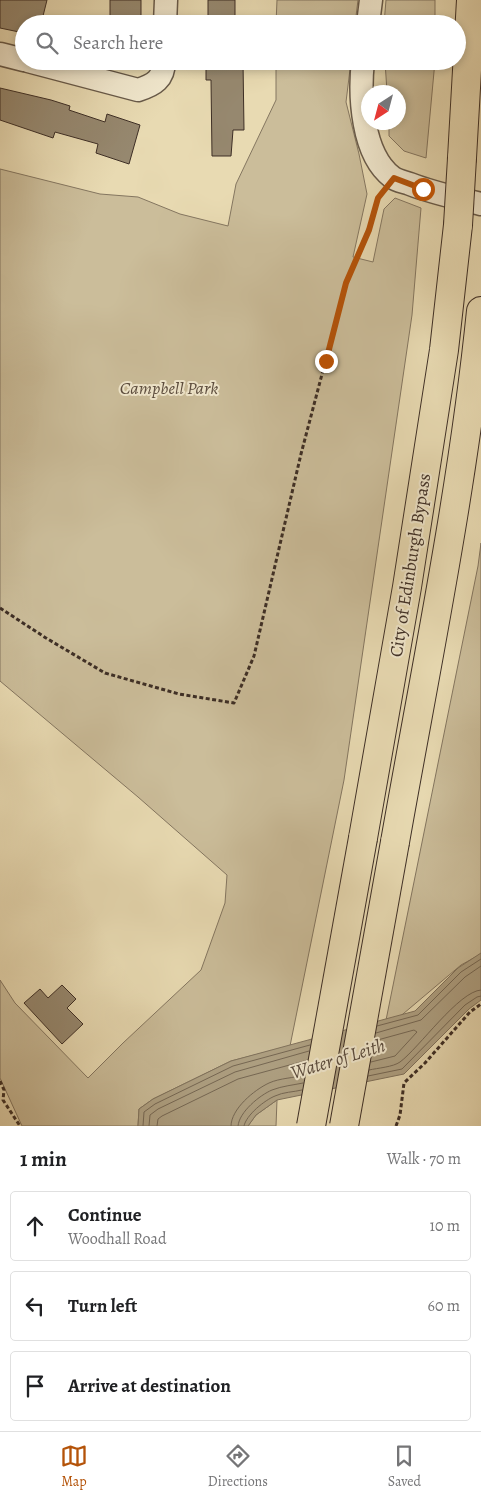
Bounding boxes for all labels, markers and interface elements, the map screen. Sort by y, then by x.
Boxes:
search box [15,15,466,70]
icon: search [33,29,61,57]
text: Search here [73,30,163,56]
north arrow [361,85,406,130]
route start [412,178,435,201]
route end [315,350,338,373]
park label: Campbell Park [120,376,218,400]
street label: City of Edinburgh Bypass [384,471,436,659]
water label: Water of Leith [287,1032,389,1086]
text: 1 min [20,1145,67,1173]
text: Walk · 70 m [387,1148,461,1170]
text: Continue [68,1202,142,1228]
icon: ahead [21,1212,49,1240]
text: 10 m [430,1215,460,1237]
text: Woodhall Road [68,1228,167,1250]
icon: left [21,1292,49,1320]
text: Turn left [68,1293,137,1319]
text: 60 m [428,1295,460,1317]
icon: arrive [21,1372,49,1400]
text: Arrive at destination [68,1373,231,1399]
tab: Map [60,1442,88,1491]
tab: Directions [208,1442,268,1491]
tab: Saved [388,1442,421,1491]

